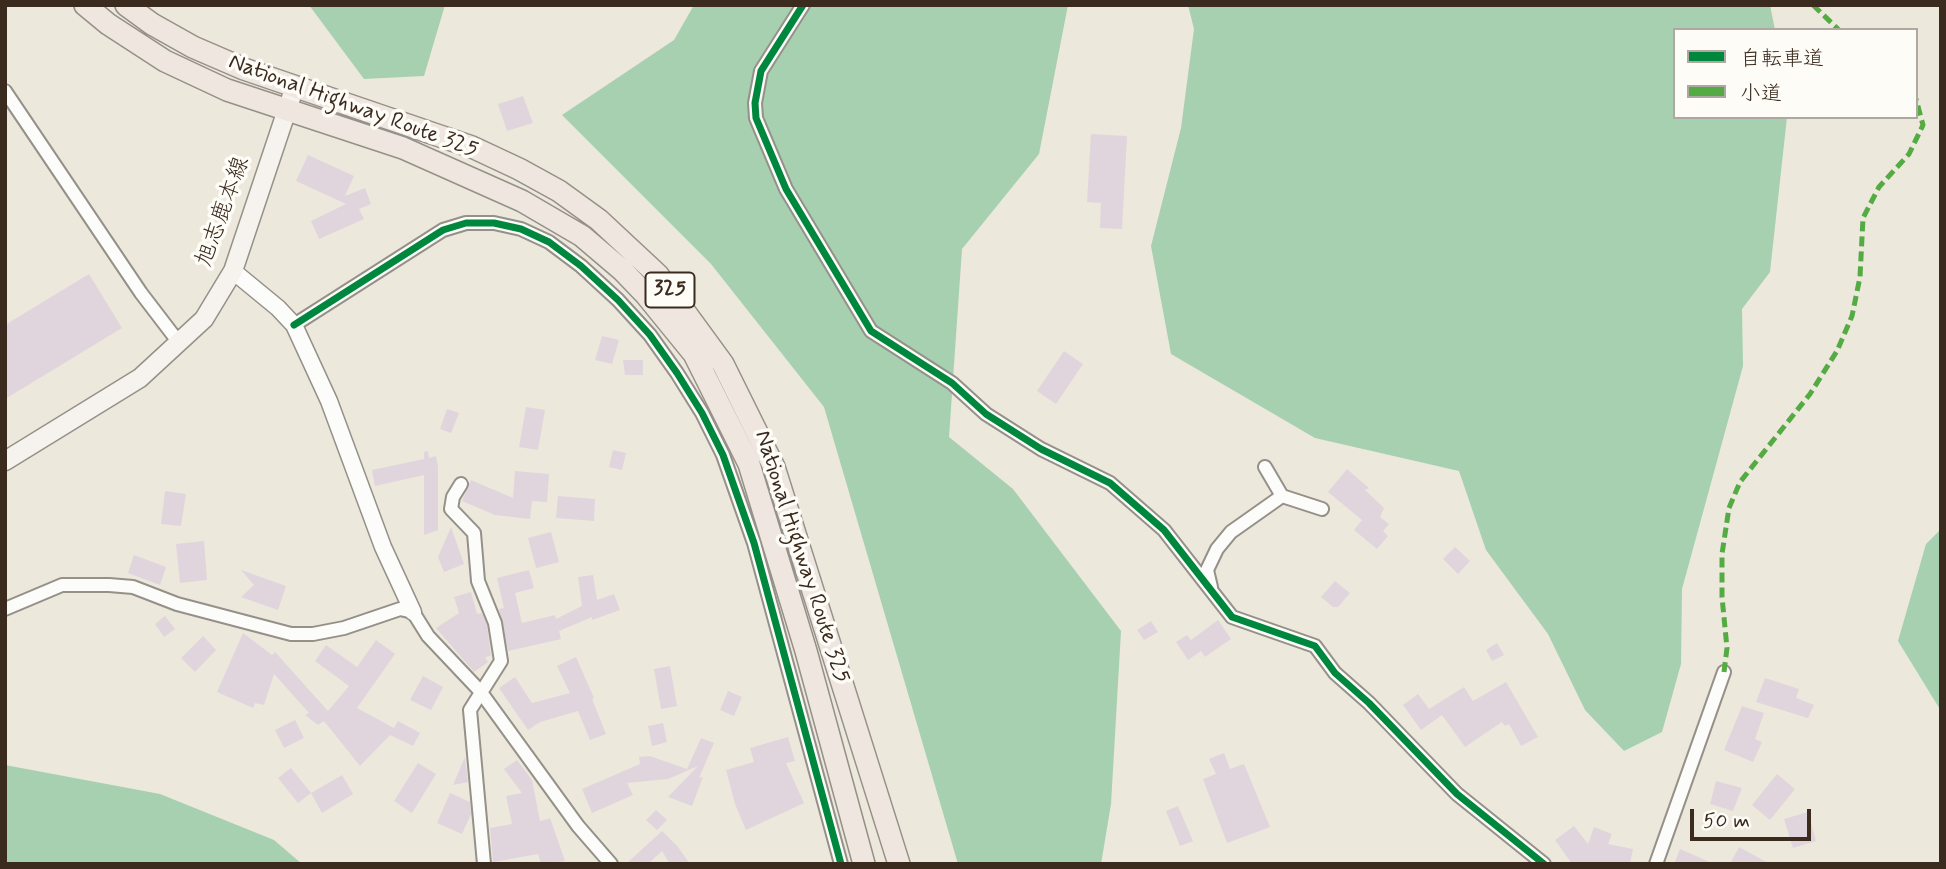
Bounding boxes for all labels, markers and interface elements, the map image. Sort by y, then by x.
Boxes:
legend [1673,28,1918,119]
text: 自転車道 [1740,45,1824,73]
street label: National Highway Route 325 [224,49,482,165]
text: 小道 [1740,80,1782,108]
street label: 旭志鹿本線 [191,153,257,271]
road number: 325 [646,272,694,308]
street label: National Highway Route 325 [747,427,855,687]
scale bar [1694,796,1815,840]
text: 50 m [1703,807,1750,835]

